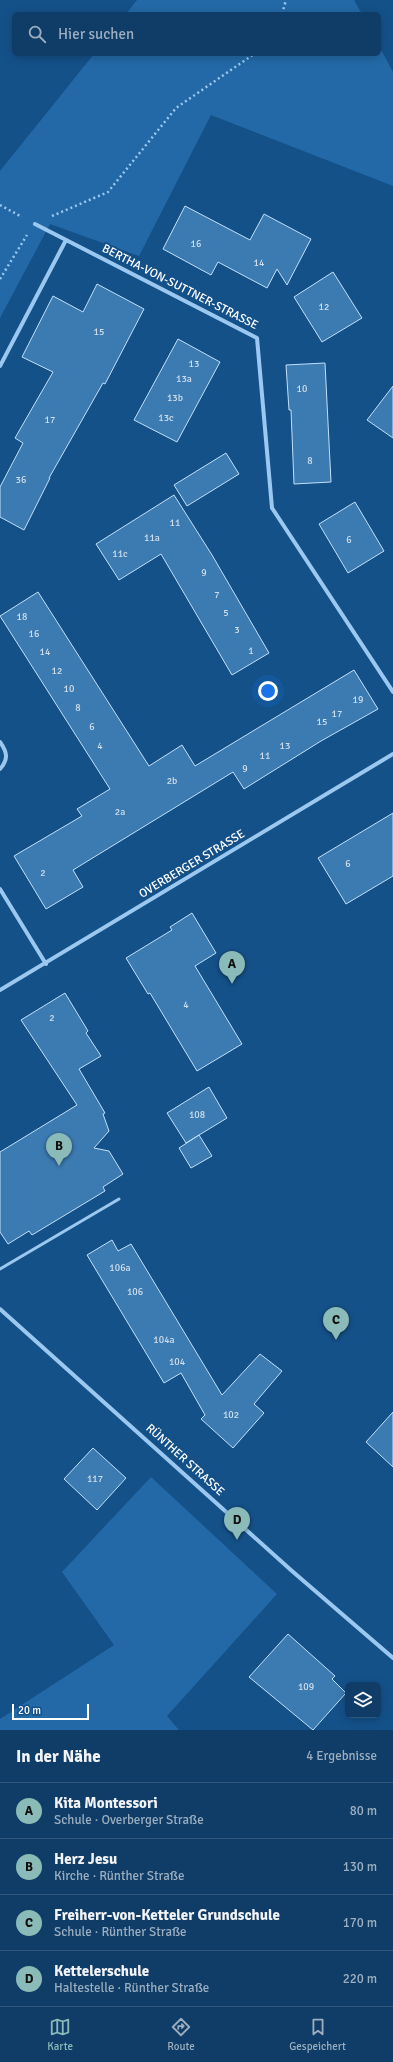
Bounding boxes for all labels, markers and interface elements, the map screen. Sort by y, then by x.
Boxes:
search box [12,12,381,56]
icon: search [26,23,48,45]
text: Hier suchen [58,25,134,43]
house number: 16 [191,238,201,250]
street label: BERTHA-VON-SUTTNER-STRASSE [99,241,261,333]
house number: 14 [254,257,265,269]
house number: 12 [319,301,329,313]
house number: 15 [94,326,104,338]
house number: 13 [189,358,199,370]
house number: 13a [176,373,192,385]
house number: 10 [297,383,307,395]
house number: 13b [167,392,183,404]
house number: 13c [158,412,174,424]
house number: 17 [45,414,55,426]
house number: 8 [307,455,313,467]
house number: 36 [16,474,26,486]
house number: 11 [170,517,180,529]
house number: 11a [144,532,160,544]
house number: 6 [346,534,352,546]
house number: 11c [112,548,128,560]
house number: 9 [201,567,207,579]
house number: 7 [214,589,220,601]
house number: 5 [223,607,229,619]
house number: 18 [17,611,27,623]
house number: 3 [234,624,240,636]
house number: 16 [29,628,39,640]
house number: 1 [248,645,254,657]
house number: 14 [40,646,51,658]
house number: 12 [52,665,62,677]
your location [258,681,278,701]
house number: 10 [64,683,74,695]
house number: 19 [353,694,363,706]
house number: 8 [75,702,81,714]
house number: 17 [332,708,342,720]
house number: 15 [317,716,327,728]
house number: 6 [89,721,95,733]
house number: 4 [97,740,103,752]
house number: 13 [280,740,290,752]
house number: 11 [260,750,270,762]
house number: 9 [242,763,248,775]
house number: 2b [167,775,177,787]
house number: 2a [115,806,125,818]
street label: OVERBERGER STRASSE [136,826,248,902]
house number: 6 [345,858,351,870]
house number: 2 [40,867,46,879]
pin: A [219,951,245,984]
house number: 4 [183,999,189,1011]
house number: 2 [49,1012,55,1024]
house number: 108 [189,1109,205,1121]
pin: B [46,1133,72,1166]
house number: 106a [109,1262,131,1274]
house number: 106 [127,1286,143,1298]
pin: C [323,1307,349,1340]
house number: 104a [153,1334,175,1346]
house number: 104 [169,1356,186,1368]
house number: 102 [223,1409,239,1421]
street label: RÜNTHER STRASSE [143,1421,228,1499]
house number: 117 [87,1473,103,1485]
pin: D [224,1507,250,1540]
house number: 109 [298,1681,314,1693]
map controls [345,1682,381,1718]
button: layers [345,1682,381,1718]
scale bar [12,1702,89,1721]
text: 20 m [18,1704,41,1717]
text: In der Nähe [16,1746,101,1767]
text: 4 Ergebnisse [306,1748,377,1764]
text: Kita Montessori [54,1794,158,1812]
text: A [25,1803,33,1819]
text: 80 m [350,1803,377,1819]
text: Schule · Overberger Straße [54,1812,204,1828]
text: Herz Jesu [54,1850,117,1868]
text: B [25,1859,33,1875]
text: 130 m [343,1859,377,1875]
text: Kirche · Rünther Straße [54,1868,184,1884]
text: Freiherr-von-Ketteler Grundschule [54,1906,280,1924]
text: C [25,1915,33,1931]
text: 170 m [343,1915,377,1931]
text: Schule · Rünther Straße [54,1924,187,1940]
text: Kettelerschule [54,1962,149,1980]
text: D [25,1971,33,1987]
text: 220 m [343,1971,377,1987]
text: Haltestelle · Rünther Straße [54,1980,209,1996]
tab: Karte [47,2016,73,2053]
tab: Route [167,2016,195,2053]
tab: Gespeichert [289,2016,346,2053]

